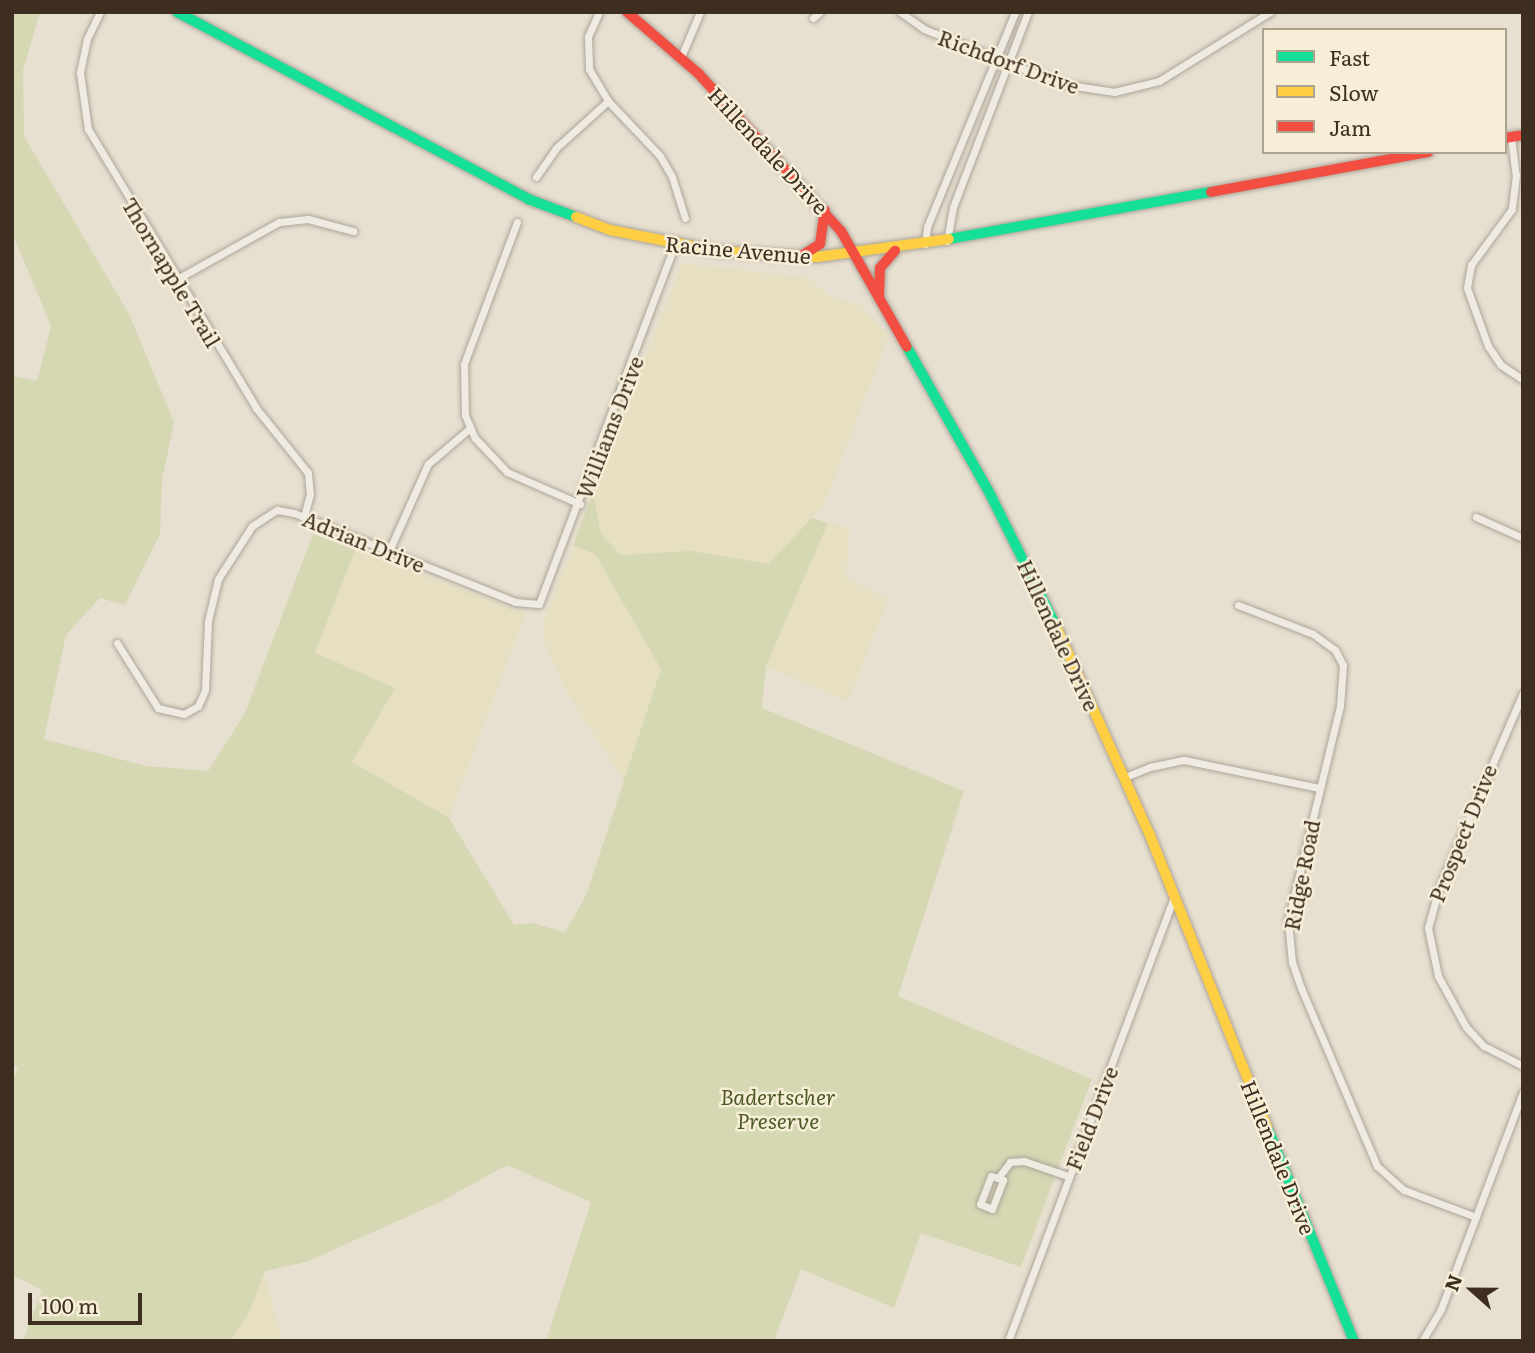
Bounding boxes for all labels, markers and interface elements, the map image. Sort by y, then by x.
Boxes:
street label: Richdorf Drive [935,24,1083,98]
legend [1262,28,1507,154]
text: Fast [1329,41,1370,72]
text: Slow [1329,76,1379,107]
street label: Hillendale Drive [704,81,834,219]
text: Jam [1329,111,1371,142]
street label: Thornapple Trail [117,192,227,352]
street label: Racine Avenue [664,230,812,268]
street label: Williams Drive [570,352,648,502]
street label: Adrian Drive [299,505,429,577]
street label: Hillendale Drive [1013,555,1105,715]
street label: Prospect Drive [1423,761,1501,905]
street label: Ridge Road [1278,817,1324,933]
street label: Field Drive [1060,1062,1122,1174]
street label: Hillendale Drive [1237,1076,1321,1238]
park label: Badertscher Preserve [720,1083,836,1133]
north arrow [1437,1255,1507,1325]
text: N [1436,1270,1468,1295]
scale bar [32,1280,145,1324]
text: 100 m [41,1289,98,1320]

